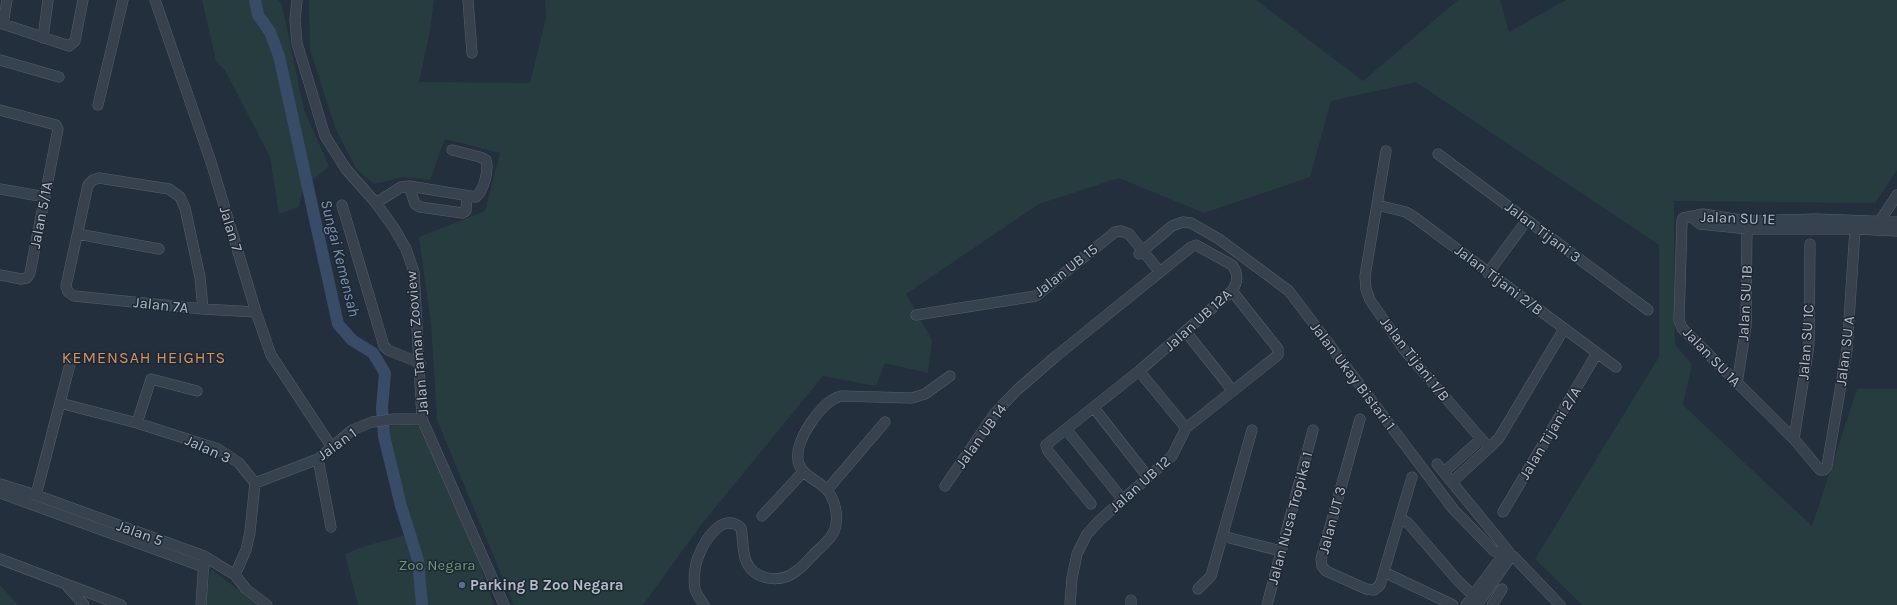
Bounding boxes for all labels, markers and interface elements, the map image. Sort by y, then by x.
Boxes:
street label: Jalan 5/1A [26,180,56,250]
water label: Sungai Kemensah [317,198,364,319]
street label: Jalan Tijani 3 [1502,198,1584,266]
street label: Jalan 7 [216,204,246,254]
street label: Jalan SU 1E [1700,208,1776,228]
street label: Jalan UB 15 [1031,240,1101,300]
street label: Jalan Tijani 2/B [1451,241,1547,319]
street label: Jalan SU 1B [1734,265,1756,341]
street label: Jalan Taman Zooview [402,270,432,416]
street label: Jalan UB 12A [1161,285,1236,355]
street label: Jalan 7A [133,293,190,317]
street label: Jalan SU 1C [1794,303,1818,381]
street label: Jalan Tijani 1/B [1376,313,1454,405]
street label: Jalan SU A [1832,315,1858,387]
street label: Jalan Ukay Bistari 1 [1307,319,1399,433]
street label: Jalan SU 1A [1679,324,1745,391]
district label: KEMENSAH HEIGHTS [62,348,226,367]
street label: Jalan Tijani 2/A [1515,383,1585,483]
street label: Jalan UB 14 [952,400,1011,472]
street label: Jalan 1 [314,424,360,464]
street label: Jalan 3 [182,431,234,467]
street label: Jalan Nusa Tropika 1 [1264,450,1316,586]
street label: Jalan UB 12 [1106,452,1174,516]
street label: Jalan UT 3 [1314,484,1350,556]
street label: Jalan 5 [114,516,166,550]
park label: Zoo Negara [398,556,476,574]
place label: Parking B Zoo Negara [470,576,624,594]
marker: Parking B Zoo Negara [457,580,467,590]

